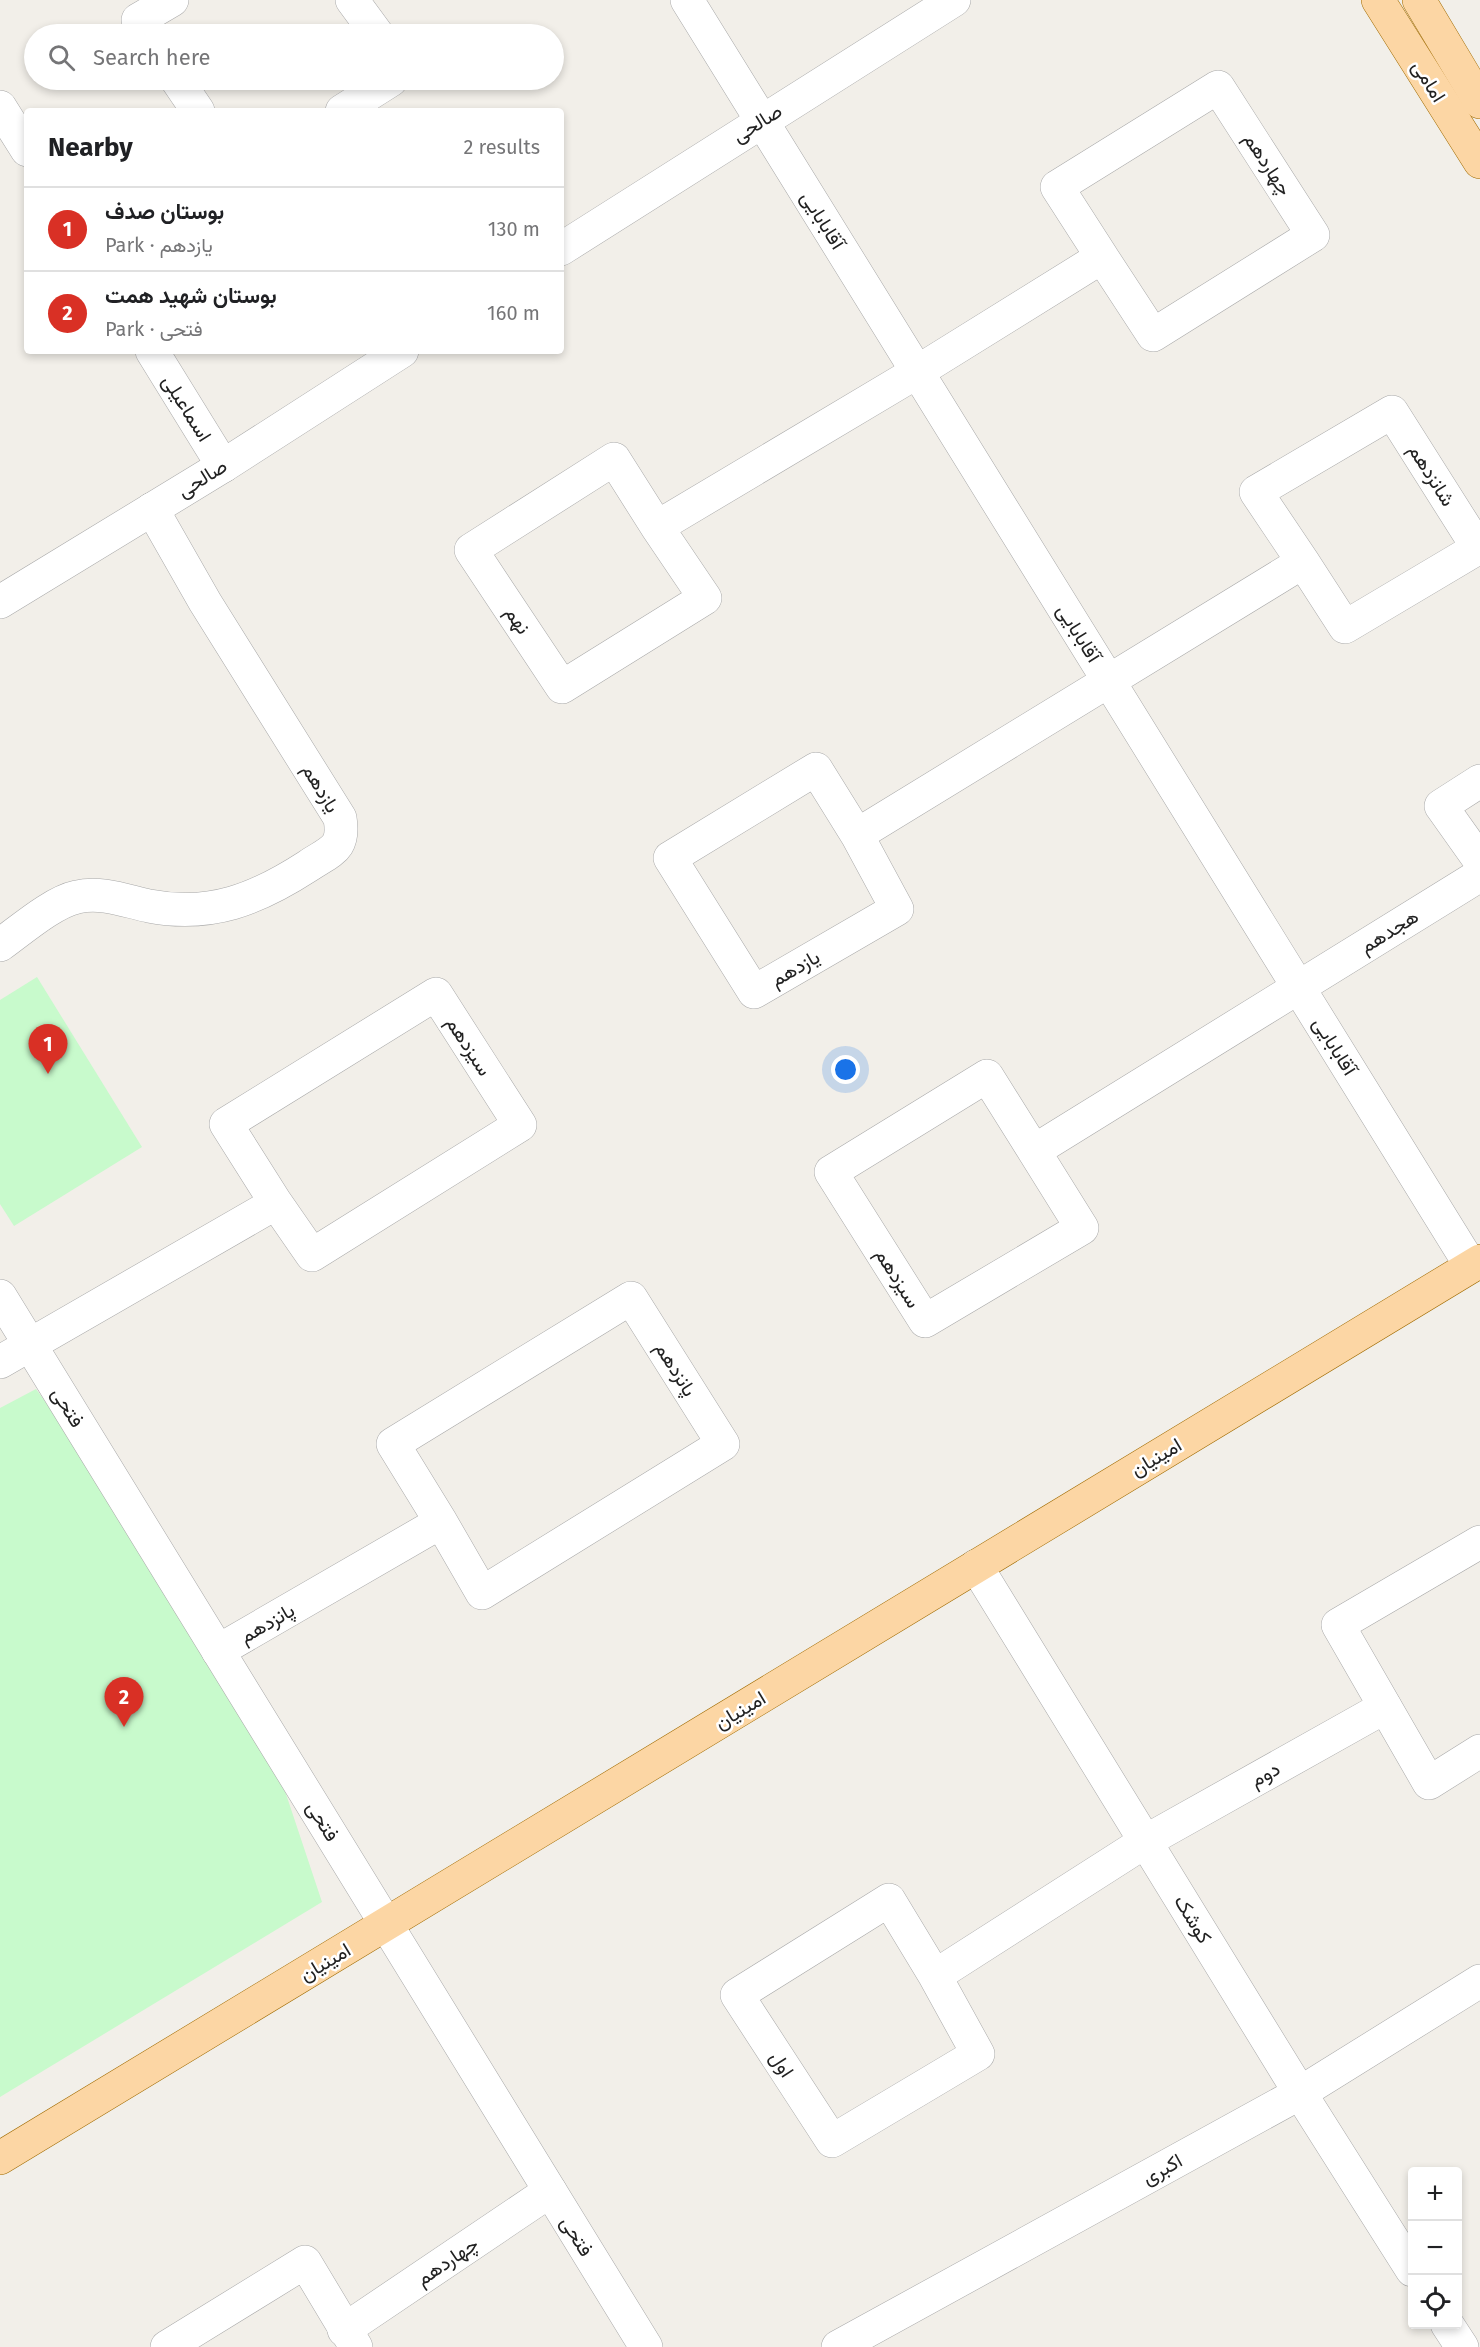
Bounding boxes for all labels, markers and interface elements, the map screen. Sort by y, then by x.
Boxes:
search box [24,24,564,90]
icon: search [45,41,78,74]
text: Search here [93,44,211,71]
street label: امامی [1407,56,1451,106]
street label: صالحی [728,98,786,148]
street label: چهاردهم [1237,128,1297,201]
text: Nearby [48,132,133,163]
text: 2 results [463,135,540,159]
street label: آقابابایی [796,187,851,255]
text: بوستان صدف [105,198,224,225]
text: 1 [63,217,72,241]
text: 130 m [488,217,540,241]
text: Park · یازدهم [105,233,213,257]
text: بوستان شهید همت [105,282,277,309]
text: 2 [62,301,73,325]
text: 160 m [487,301,540,325]
text: Park · فتحی [105,317,203,341]
street label: اسماعیلی [157,370,217,446]
street label: شانزدهم [1403,439,1460,511]
street label: صالحی [173,453,231,503]
street label: آقابابایی [1052,600,1107,668]
street label: نهم [499,602,536,639]
street label: یازدهم [296,759,345,817]
street label: هجدهم [1355,904,1423,959]
street label: یازدهم [766,944,824,992]
street label: سیزدهم [440,1012,497,1081]
street label: آقابابایی [1308,1013,1363,1081]
pin: 1 [28,1024,68,1074]
your location [831,1055,860,1084]
street label: سیزدهم [869,1244,926,1313]
street label: پانزدهم [648,1337,702,1402]
street label: فتحی [46,1382,90,1432]
street label: امینیان [1126,1432,1186,1482]
street label: پانزدهم [235,1598,300,1650]
pin: 2 [104,1678,144,1727]
street label: امینیان [710,1685,770,1735]
street label: دوم [1246,1756,1285,1793]
street label: فتحی [301,1796,345,1846]
street label: کوشک [1168,1890,1217,1948]
street label: امینیان [295,1937,355,1987]
street label: اول [764,2046,799,2082]
street label: اکبری [1138,2148,1187,2191]
map controls [1408,2167,1462,2329]
button: + [1408,2167,1462,2221]
street label: فتحی [555,2211,599,2261]
button: − [1408,2221,1462,2275]
street label: چهاردهم [411,2231,484,2292]
button: locate [1408,2275,1462,2329]

